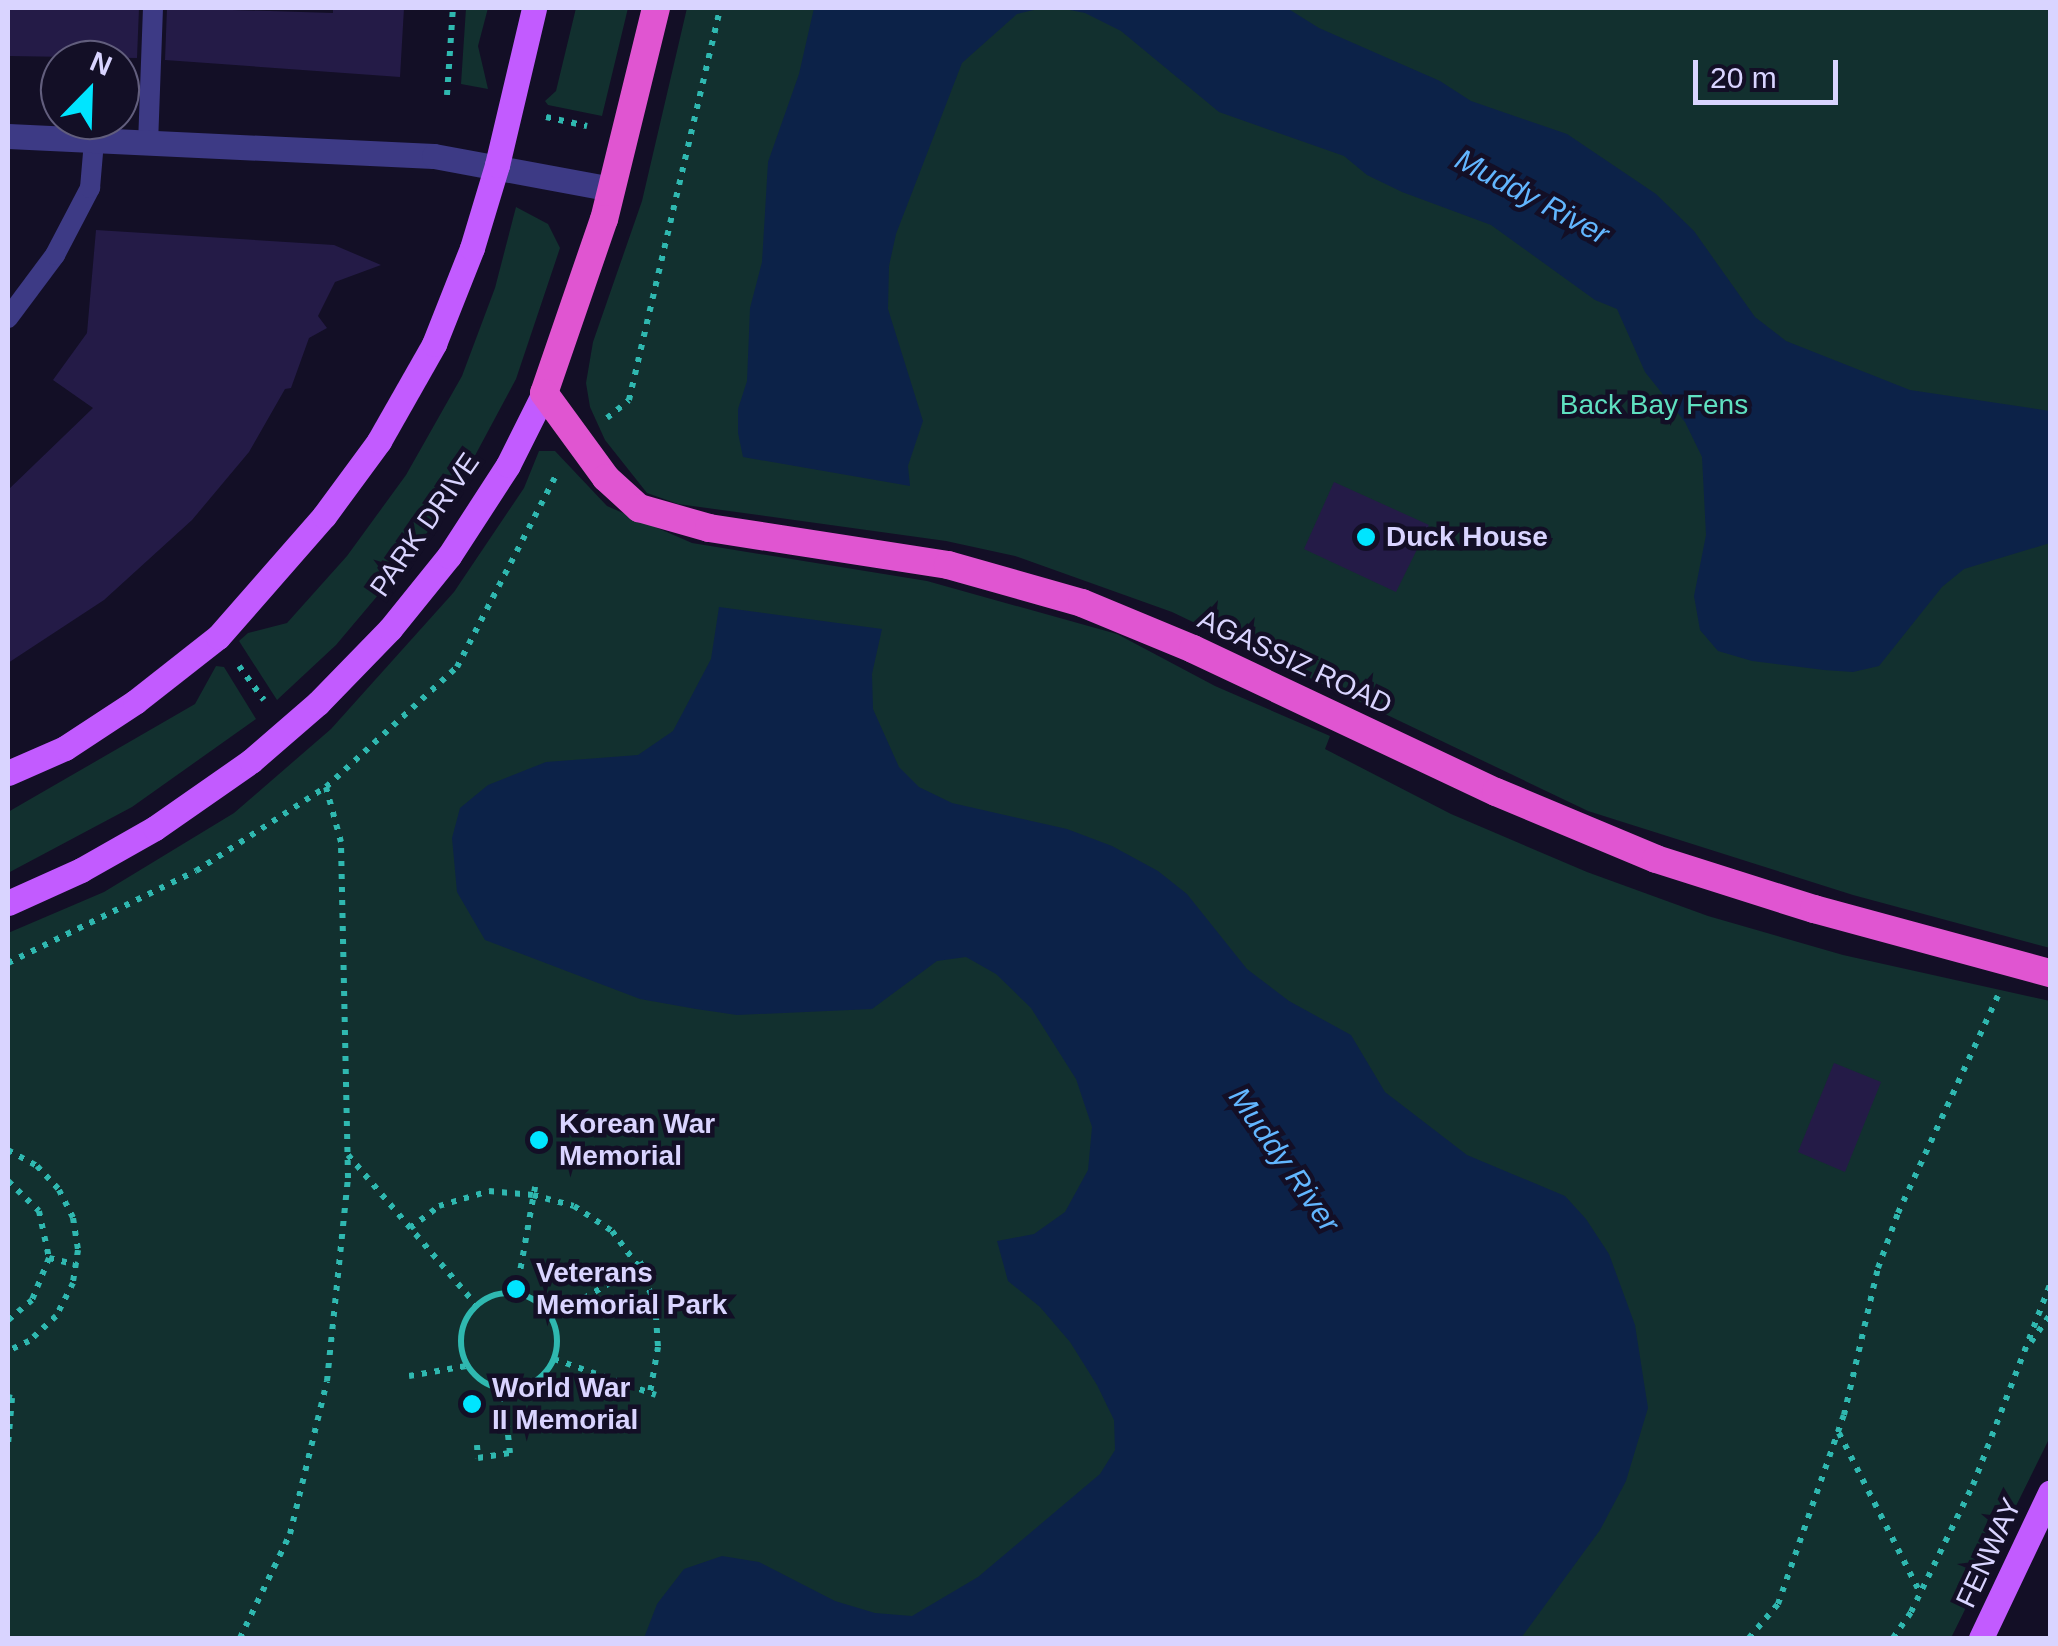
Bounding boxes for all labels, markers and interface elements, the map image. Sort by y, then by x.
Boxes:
north arrow [40,40,140,140]
scale bar [1698,40,1843,102]
text: N [86,46,116,82]
text: 20 m [1710,61,1777,94]
water label: Muddy River [1449,142,1615,252]
park label: Back Bay Fens [1560,388,1748,422]
street label: PARK DRIVE [363,447,487,603]
place label: Duck House [1386,520,1548,554]
marker: Duck House [1355,526,1377,548]
street label: AGASSIZ ROAD [1193,602,1397,722]
water label: Muddy River [1221,1081,1347,1239]
place label: Korean War Memorial [559,1107,715,1173]
marker: Korean War Memorial [528,1129,550,1151]
place label: Veterans Memorial Park [536,1256,727,1322]
marker: Veterans Memorial Park [505,1278,527,1300]
place label: World War II Memorial [492,1371,638,1437]
marker: World War II Memorial [461,1393,483,1415]
street label: FENWAY [1949,1493,2029,1613]

